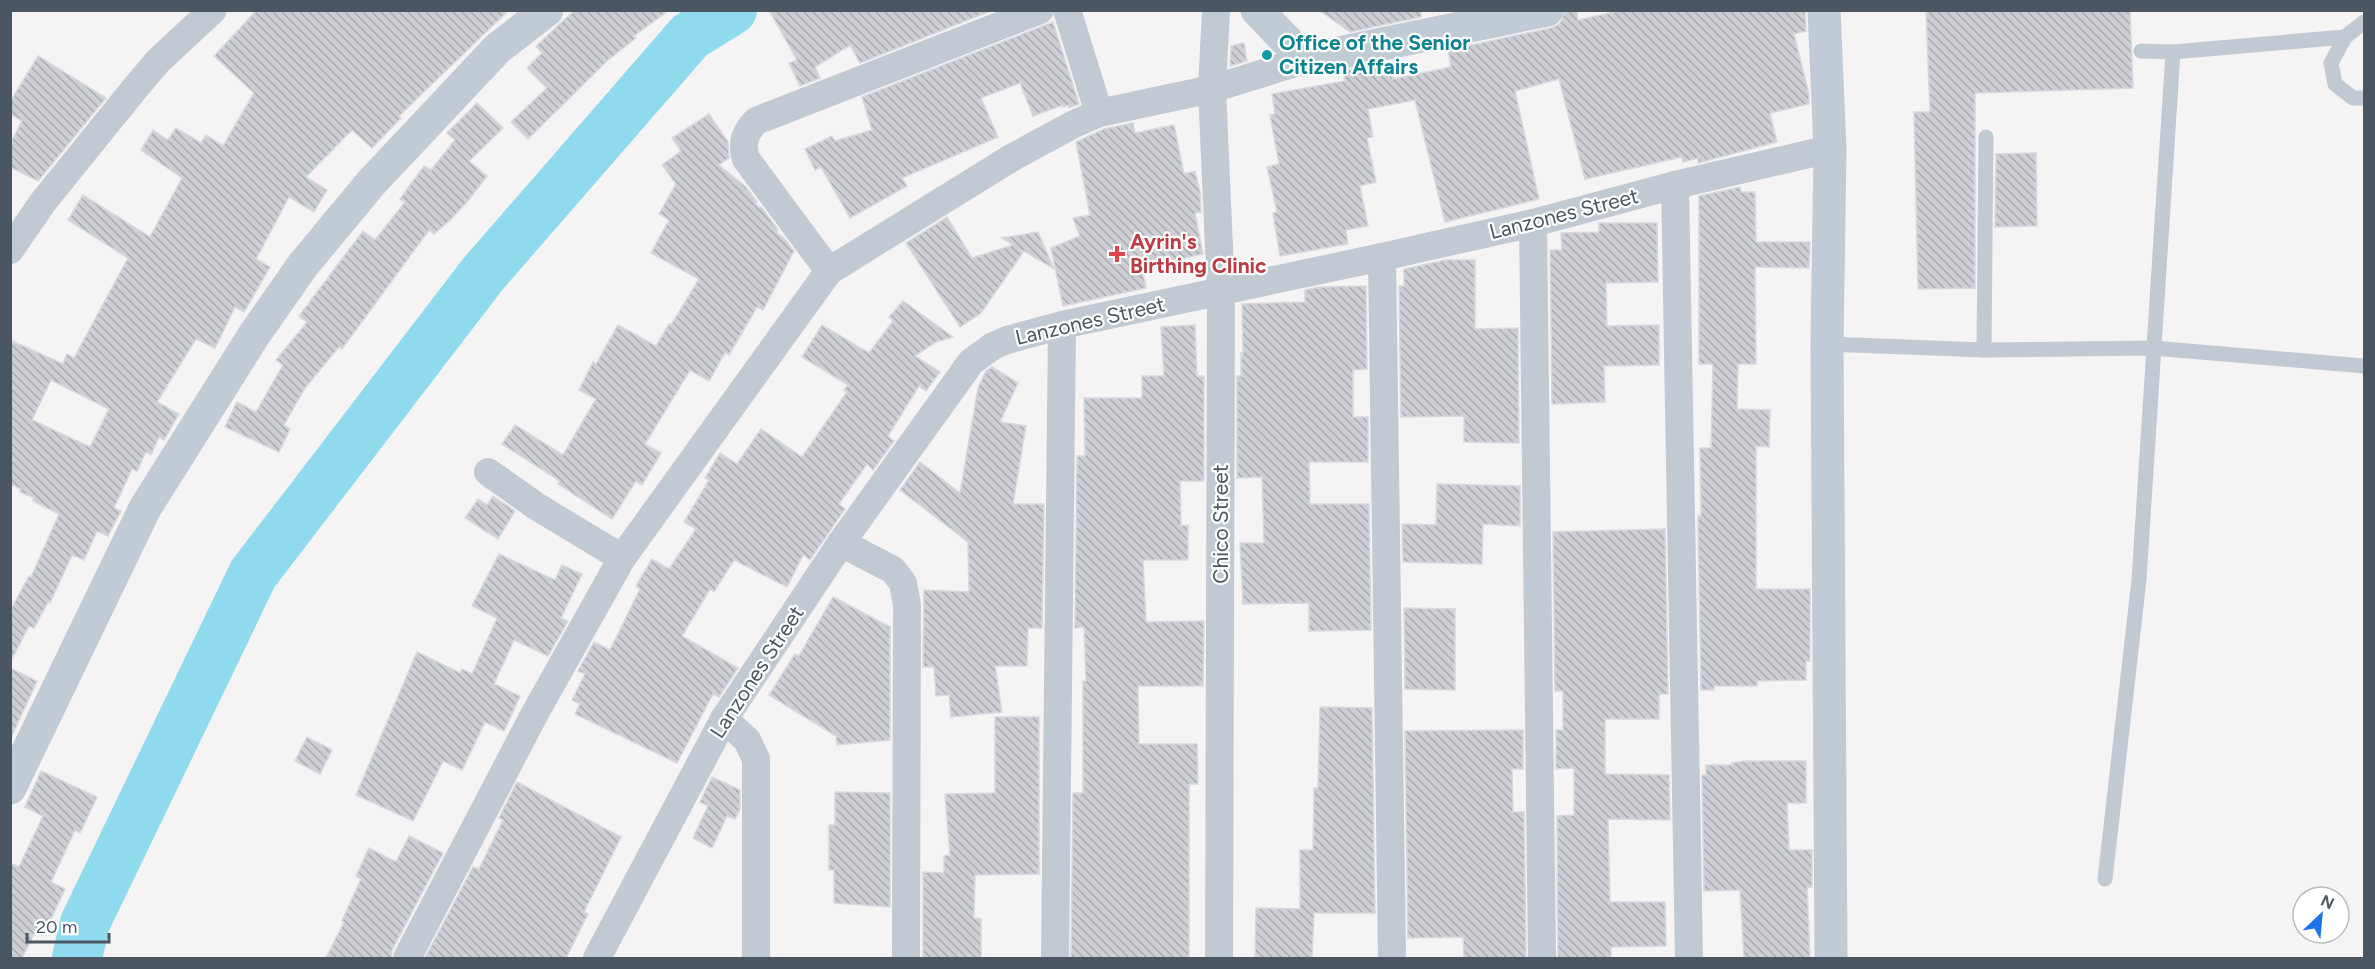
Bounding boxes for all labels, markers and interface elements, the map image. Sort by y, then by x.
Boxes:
place label: Office of the Senior Citizen Affairs [1279,30,1470,79]
marker: Office of the Senior Citizen Affairs [1260,48,1274,62]
street label: Lanzones Street [1487,183,1641,244]
place label: Ayrin's Birthing Clinic [1130,229,1267,278]
marker: Ayrin's Birthing Clinic [1108,245,1126,263]
street label: Lanzones Street [1013,291,1167,350]
street label: Chico Street [1208,464,1233,584]
street label: Lanzones Street [704,601,809,743]
north arrow [2291,885,2351,945]
text: N [2318,891,2337,913]
scale bar [27,906,110,944]
text: 20 m [36,916,77,938]

